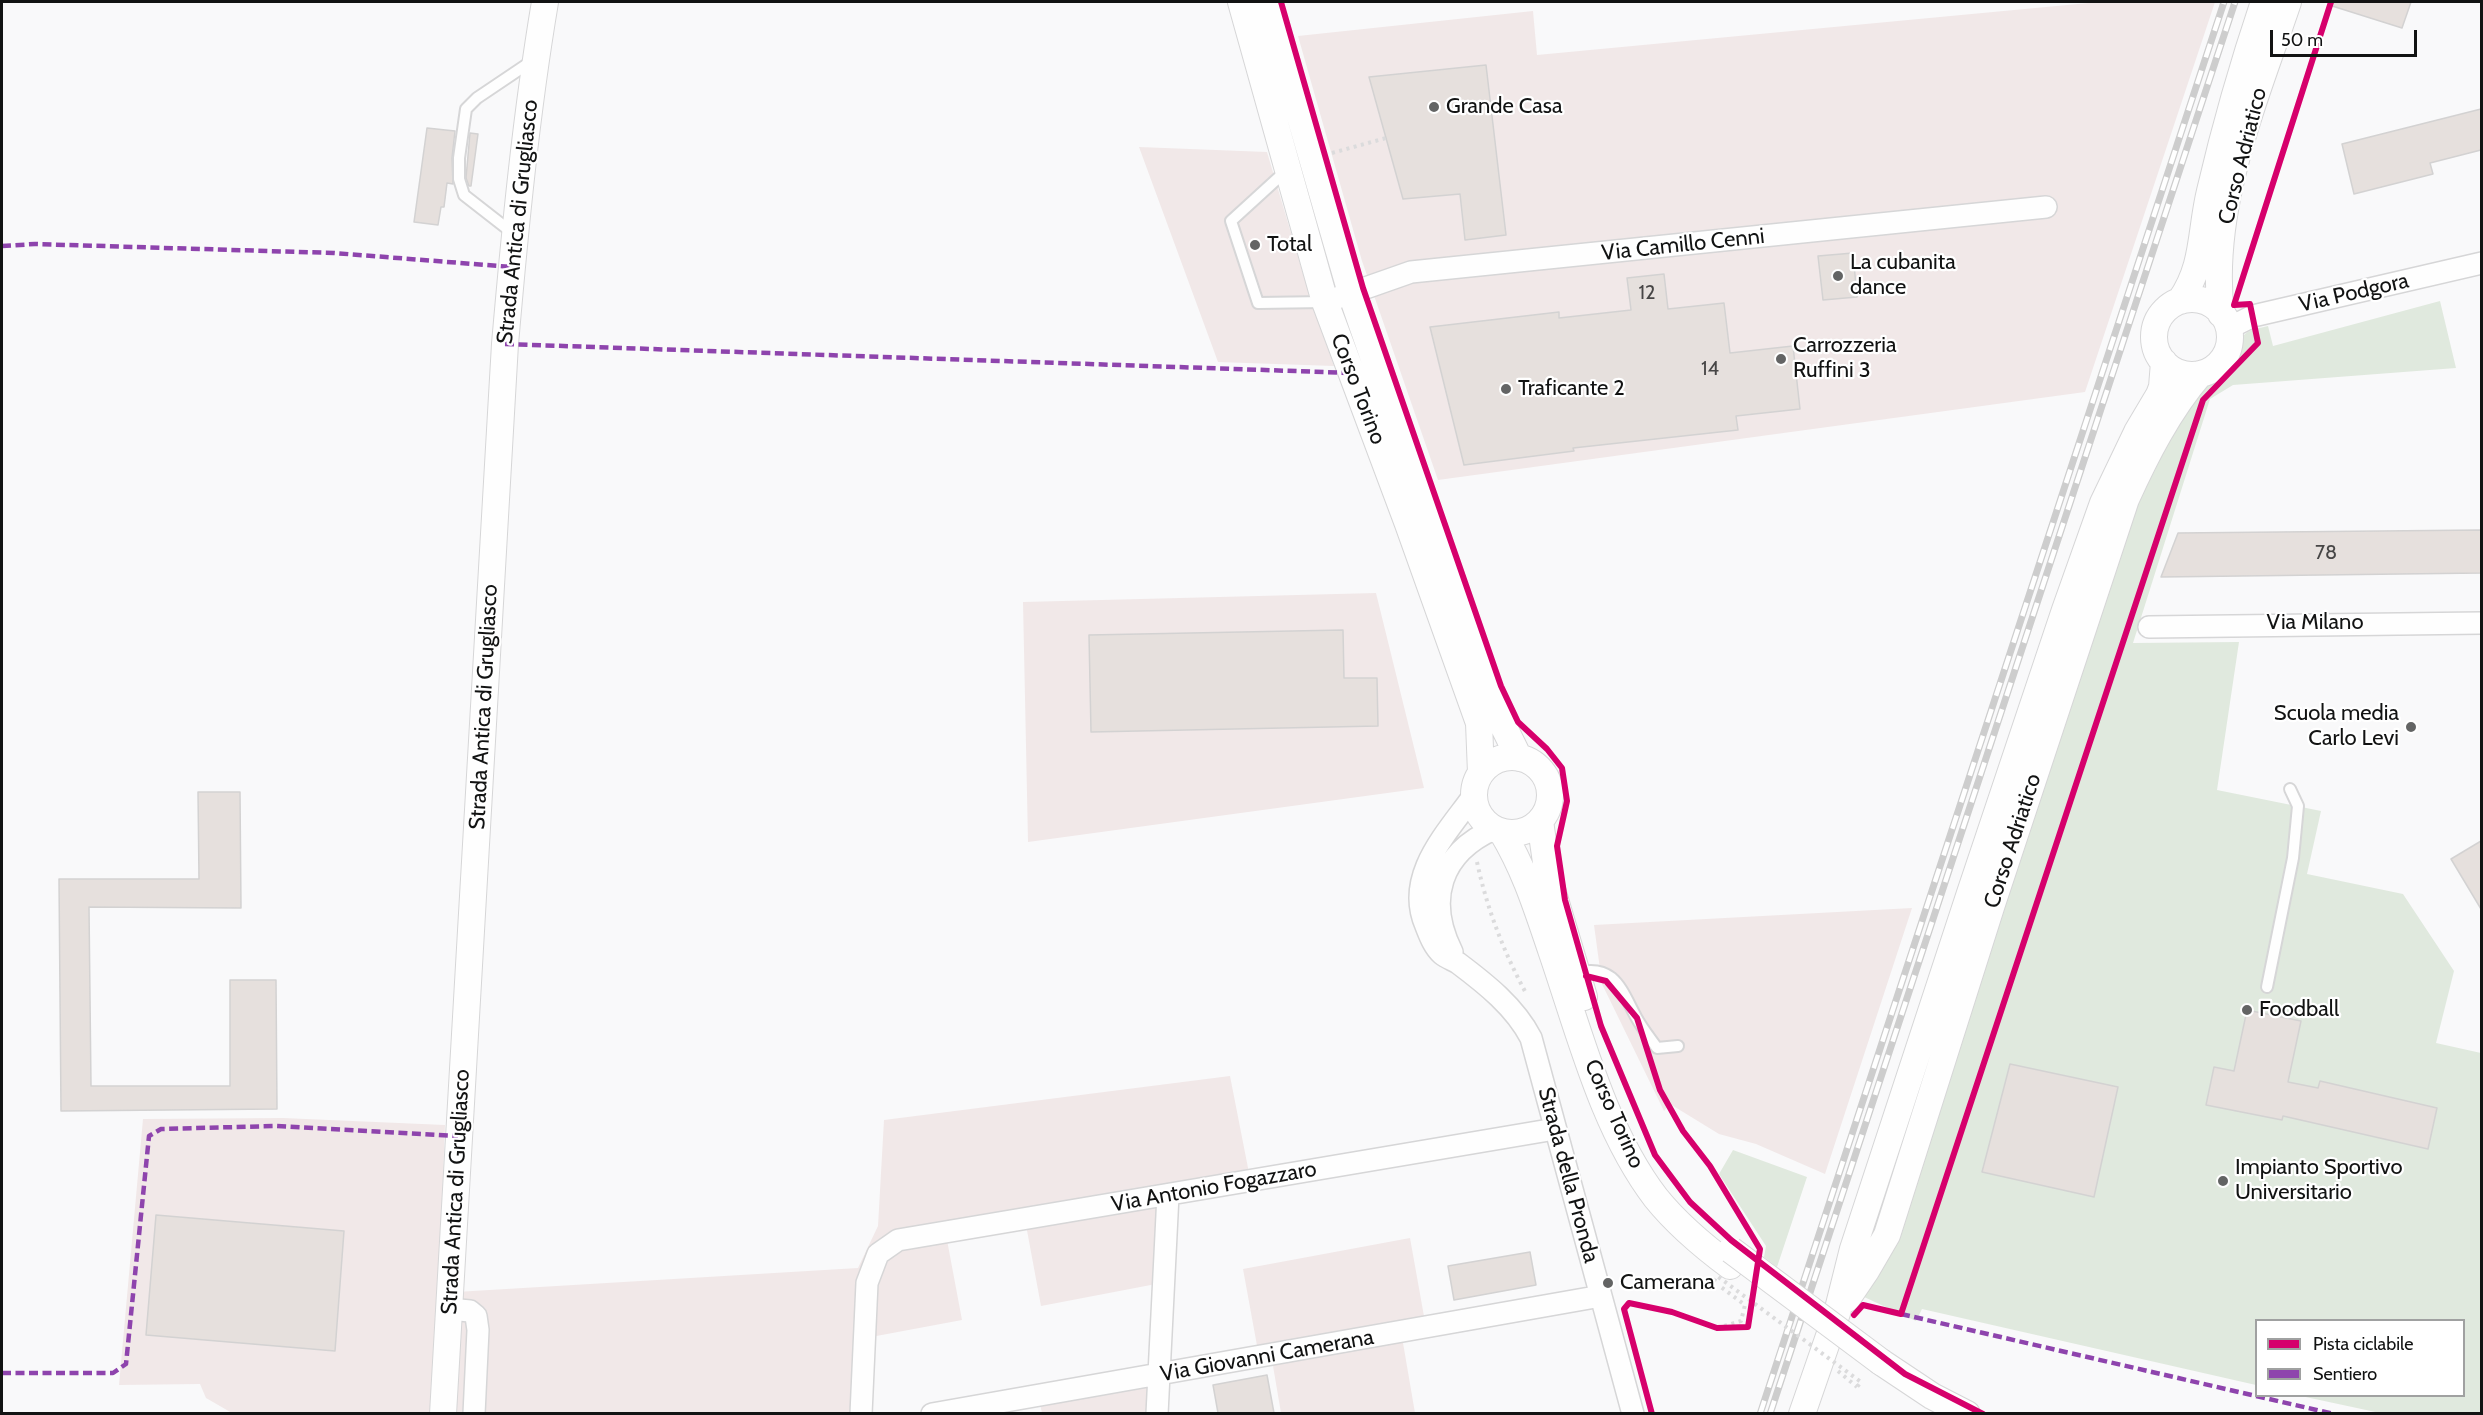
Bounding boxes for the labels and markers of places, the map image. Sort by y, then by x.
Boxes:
place label: Grande Casa [1446,94,1563,120]
marker: Grande Casa [1427,100,1441,114]
place label: Total [1267,232,1312,258]
marker: Total [1248,238,1262,252]
place label: La cubanita dance [1850,250,1956,302]
marker: La cubanita dance [1831,269,1845,283]
place label: Carrozzeria Ruffini 3 [1793,333,1897,384]
marker: Carrozzeria Ruffini 3 [1774,352,1788,366]
place label: Traficante 2 [1518,376,1625,402]
marker: Traficante 2 [1499,382,1513,396]
place label: Scuola media Carlo Levi [2274,701,2399,752]
marker: Scuola media Carlo Levi [2404,720,2418,734]
place label: Foodball [2259,997,2339,1023]
marker: Foodball [2240,1003,2254,1017]
place label: Impianto Sportivo Universitario [2235,1155,2403,1206]
marker: Impianto Sportivo Universitario [2216,1174,2230,1188]
place label: Camerana [1620,1270,1715,1296]
marker: Camerana [1601,1276,1615,1290]

